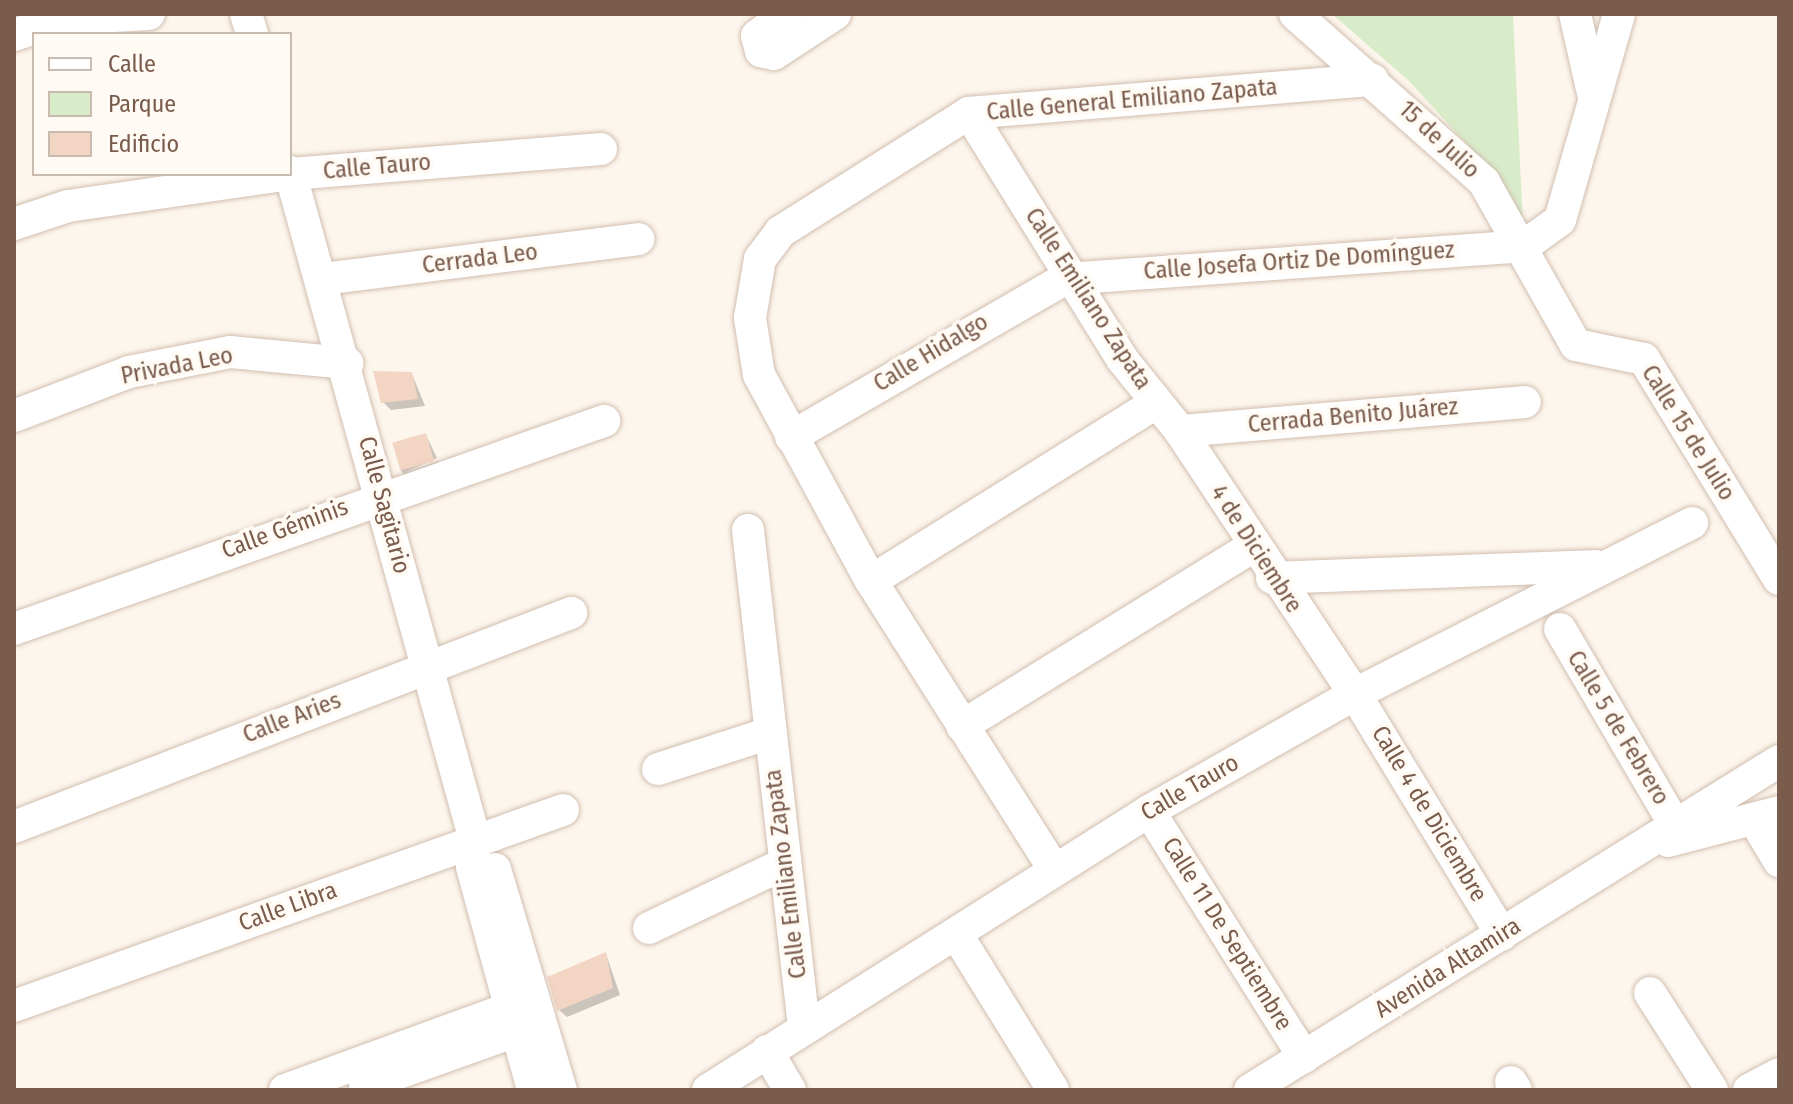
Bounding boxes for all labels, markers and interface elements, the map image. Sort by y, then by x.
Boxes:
legend [32,32,292,176]
text: Calle [108,50,156,78]
street label: Calle General Emiliano Zapata [985,73,1279,127]
text: Parque [108,90,176,118]
street label: 15 de Julio [1392,95,1486,185]
text: Edificio [108,130,179,158]
street label: Calle Tauro [322,148,432,186]
street label: Calle Emiliano Zapata [1019,203,1157,395]
street label: Calle Josefa Ortiz De Domínguez [1143,236,1455,286]
street label: Cerrada Leo [421,238,539,280]
street label: Calle Hidalgo [869,308,993,398]
street label: Privada Leo [119,341,235,391]
street label: Calle 15 de Julio [1635,360,1741,506]
street label: Cerrada Benito Juárez [1247,392,1459,440]
street label: Calle Sagitario [352,433,416,577]
street label: 4 de Diciembre [1204,480,1308,618]
street label: Calle Géminis [218,493,352,565]
street label: Calle 5 de Febrero [1561,646,1675,810]
street label: Calle Aries [239,686,345,750]
street label: Calle 4 de Diciembre [1365,721,1493,907]
street label: Calle Tauro [1136,749,1244,827]
street label: Calle Emiliano Zapata [759,768,813,980]
street label: Calle 11 De Septiembre [1156,832,1298,1036]
street label: Calle Libra [235,876,341,938]
street label: Avenida Altamira [1370,912,1526,1024]

